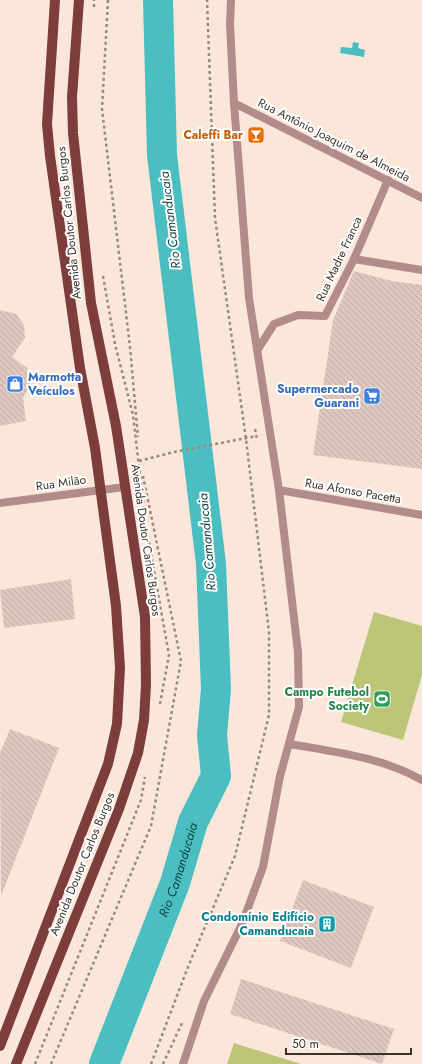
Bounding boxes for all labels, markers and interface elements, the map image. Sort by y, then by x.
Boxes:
street label: Rua Antônio Joaquim de Almeida [255,94,413,186]
bar icon: Caleffi Bar [246,125,266,145]
place label: Caleffi Bar [183,126,243,144]
street label: Avenida Doutor Carlos Burgos [52,146,86,300]
water label: Rio Camanducaia [155,170,185,270]
street label: Rua Madre Franca [311,213,367,304]
place label: Marmotta Veículos [27,368,81,400]
shop icon: Marmotta Veículos [5,374,25,394]
place label: Supermercado Guarani [277,380,359,412]
supermarket icon: Supermercado Guarani [362,386,382,406]
street label: Avenida Doutor Carlos Burgos [126,463,166,617]
street label: Rua Milão [35,471,88,495]
street label: Rua Afonso Pacetta [304,474,403,508]
water label: Rio Camanducaia [193,492,221,592]
place label: Campo Futebol Society [284,683,370,715]
sports icon: Campo Futebol Society [372,689,392,709]
street label: Avenida Doutor Carlos Burgos [45,789,119,938]
water label: Rio Camanducaia [153,820,202,920]
place label: Condomínio Edifício Camanducaia [201,908,314,940]
building icon: Condomínio Edifício Camanducaia [317,914,337,934]
scale bar [286,1030,411,1056]
text: 50 m [292,1035,319,1053]

